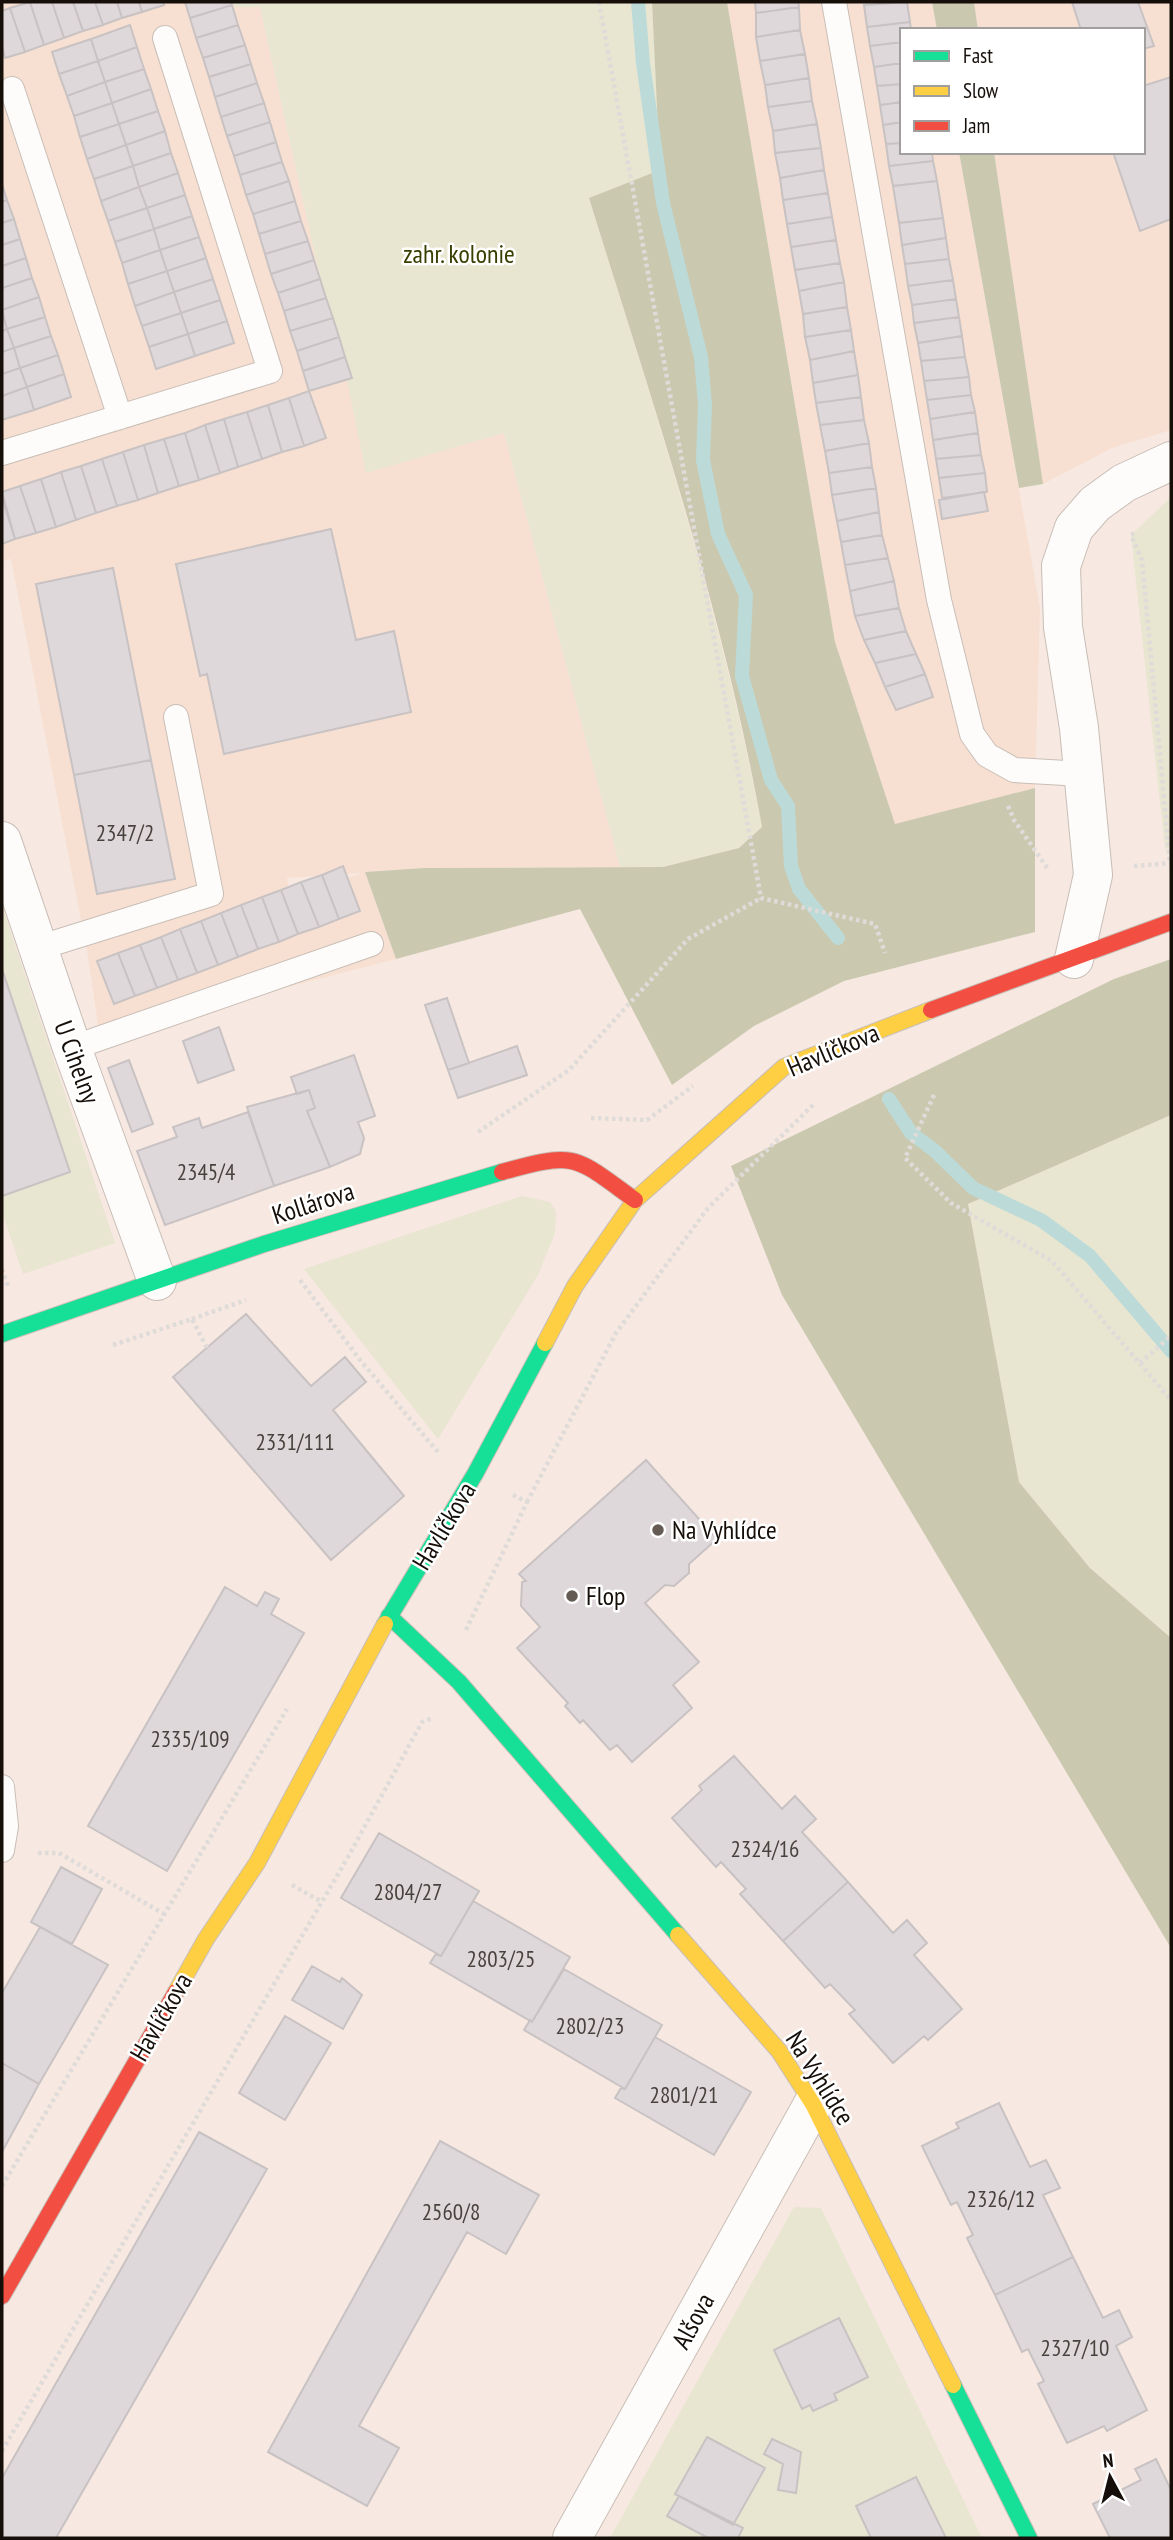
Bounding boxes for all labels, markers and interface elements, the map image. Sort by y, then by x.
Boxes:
legend [900,28,1145,154]
text: Fast [963,42,993,69]
text: Slow [963,77,999,104]
text: Jam [962,112,990,139]
park label: zahr. kolonie [403,237,515,270]
house number: 2347/2 [96,818,154,847]
street label: Havlíčkova [782,1015,884,1084]
street label: U Cihelny [47,1016,108,1108]
house number: 2345/4 [177,1157,235,1186]
street label: Kollárova [268,1174,358,1231]
house number: 2331/111 [255,1427,335,1456]
street label: Havlíčkova [405,1476,483,1576]
place label: Na Vyhlídce [672,1513,777,1546]
marker: Na Vyhlídce [650,1522,666,1538]
place label: Flop [586,1579,625,1612]
marker: Flop [564,1588,580,1604]
house number: 2335/109 [150,1724,230,1753]
house number: 2324/16 [731,1834,799,1863]
house number: 2804/27 [374,1877,442,1906]
house number: 2803/25 [467,1944,535,1973]
street label: Havlíčkova [122,1967,199,2067]
house number: 2802/23 [556,2011,624,2040]
street label: Na Vyhlídce [779,2025,862,2131]
house number: 2801/21 [650,2080,718,2109]
house number: 2326/12 [967,2184,1035,2213]
house number: 2560/8 [422,2197,480,2226]
street label: Alšova [664,2287,721,2354]
house number: 2327/10 [1041,2333,1109,2362]
north arrow [1075,2442,1145,2512]
text: N [1101,2448,1114,2473]

